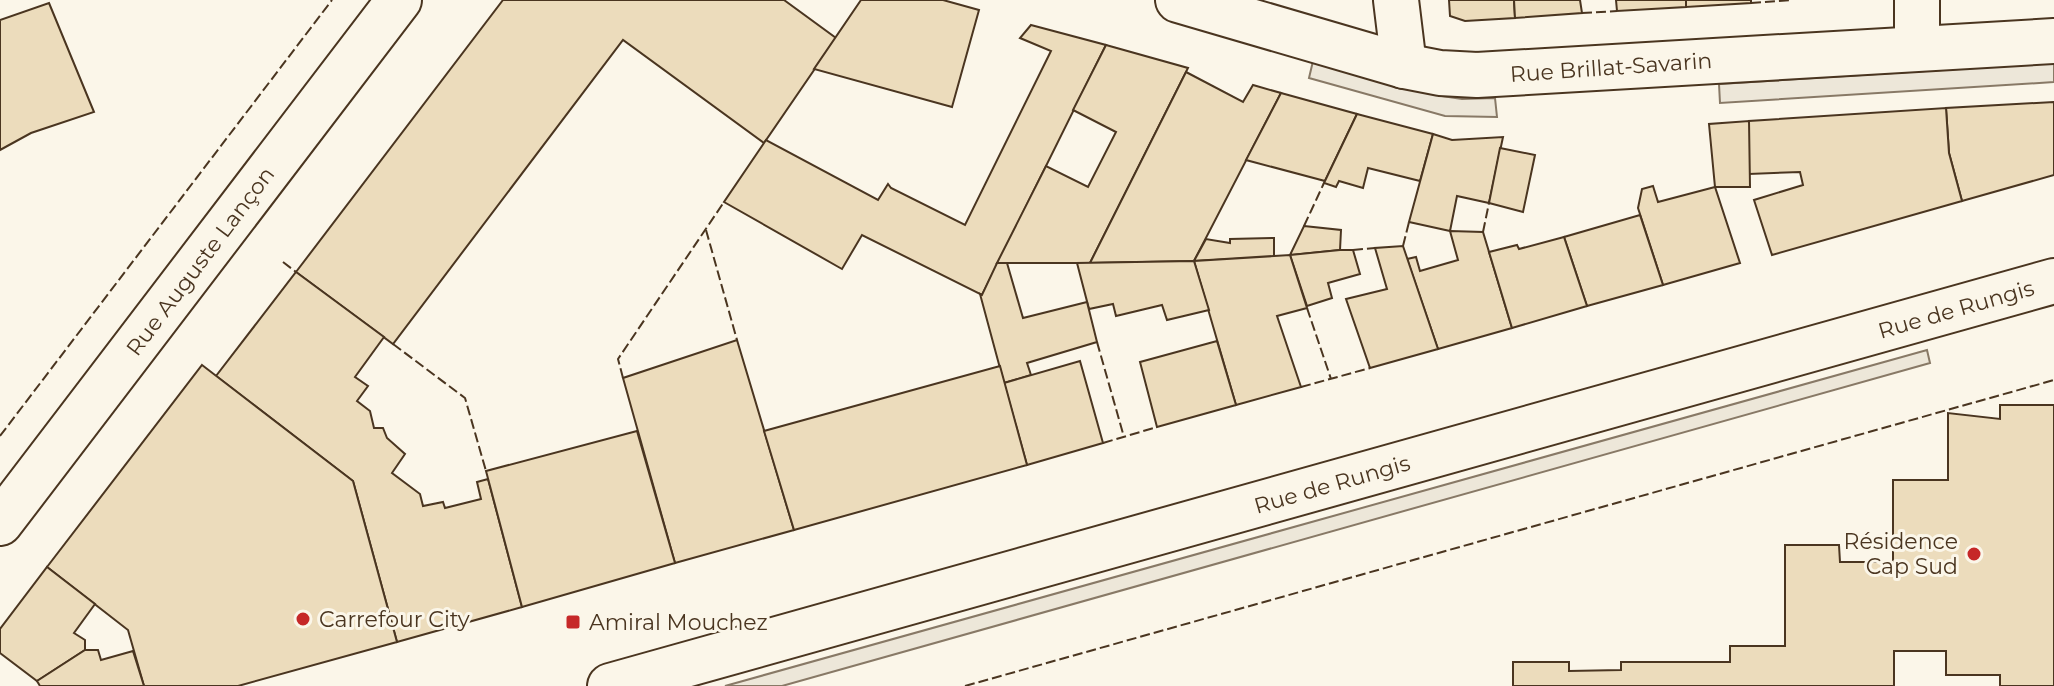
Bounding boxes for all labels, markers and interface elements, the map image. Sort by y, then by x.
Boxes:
street label: Rue Brillat-Savarin [1509,47,1713,88]
street label: Rue Auguste Lançon [120,161,280,361]
street label: Rue de Rungis [1875,274,2037,345]
street label: Rue de Rungis [1251,449,1413,520]
place label: Résidence Cap Sud [1844,528,1958,580]
marker: Résidence Cap Sud [1965,545,1983,563]
place label: Carrefour City [319,606,470,633]
place label: Amiral Mouchez [589,609,768,636]
marker: Carrefour City [294,610,312,628]
marker: Amiral Mouchez [564,613,582,631]

